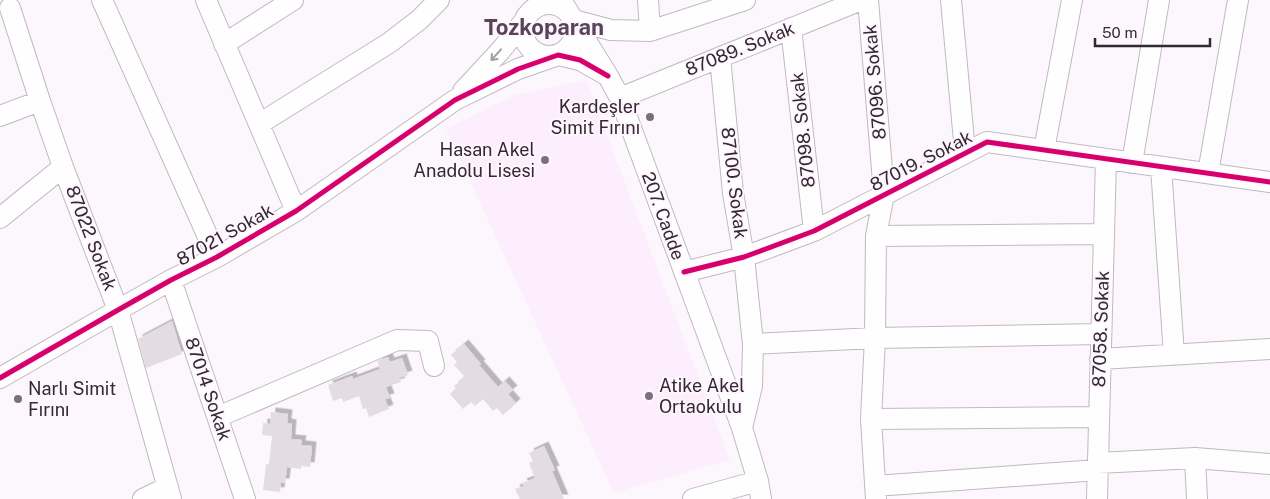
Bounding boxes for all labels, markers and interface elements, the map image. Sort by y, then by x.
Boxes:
district label: Tozkoparan [484,14,604,40]
scale bar [1095,15,1210,47]
street label: 87089. Sokak [682,17,797,80]
street label: 87096. Sokak [859,24,890,140]
text: 50 m [1102,24,1137,41]
one-way arrow [490,48,502,61]
street label: 87098. Sokak [786,71,819,189]
place label: Kardeşler Simit Fırını [551,96,640,138]
marker: Kardeşler Simit Fırını [644,111,656,123]
street label: 87100. Sokak [717,126,752,240]
street label: 87019. Sokak [866,126,975,195]
place label: Hasan Akel Anadolu Lisesi [413,139,535,181]
marker: Hasan Akel Anadolu Lisesi [539,154,551,166]
street label: 207. Cadde [638,169,689,263]
street label: 87022 Sokak [62,182,121,293]
street label: 87021 Sokak [173,199,277,270]
street label: 87058. Sokak [1088,270,1113,388]
street label: 87014 Sokak [181,334,236,443]
place label: Atike Akel Ortaokulu [659,375,745,417]
place label: Narlı Simit Fırını [28,378,116,420]
marker: Atike Akel Ortaokulu [643,390,655,402]
marker: Narlı Simit Fırını [12,393,24,405]

